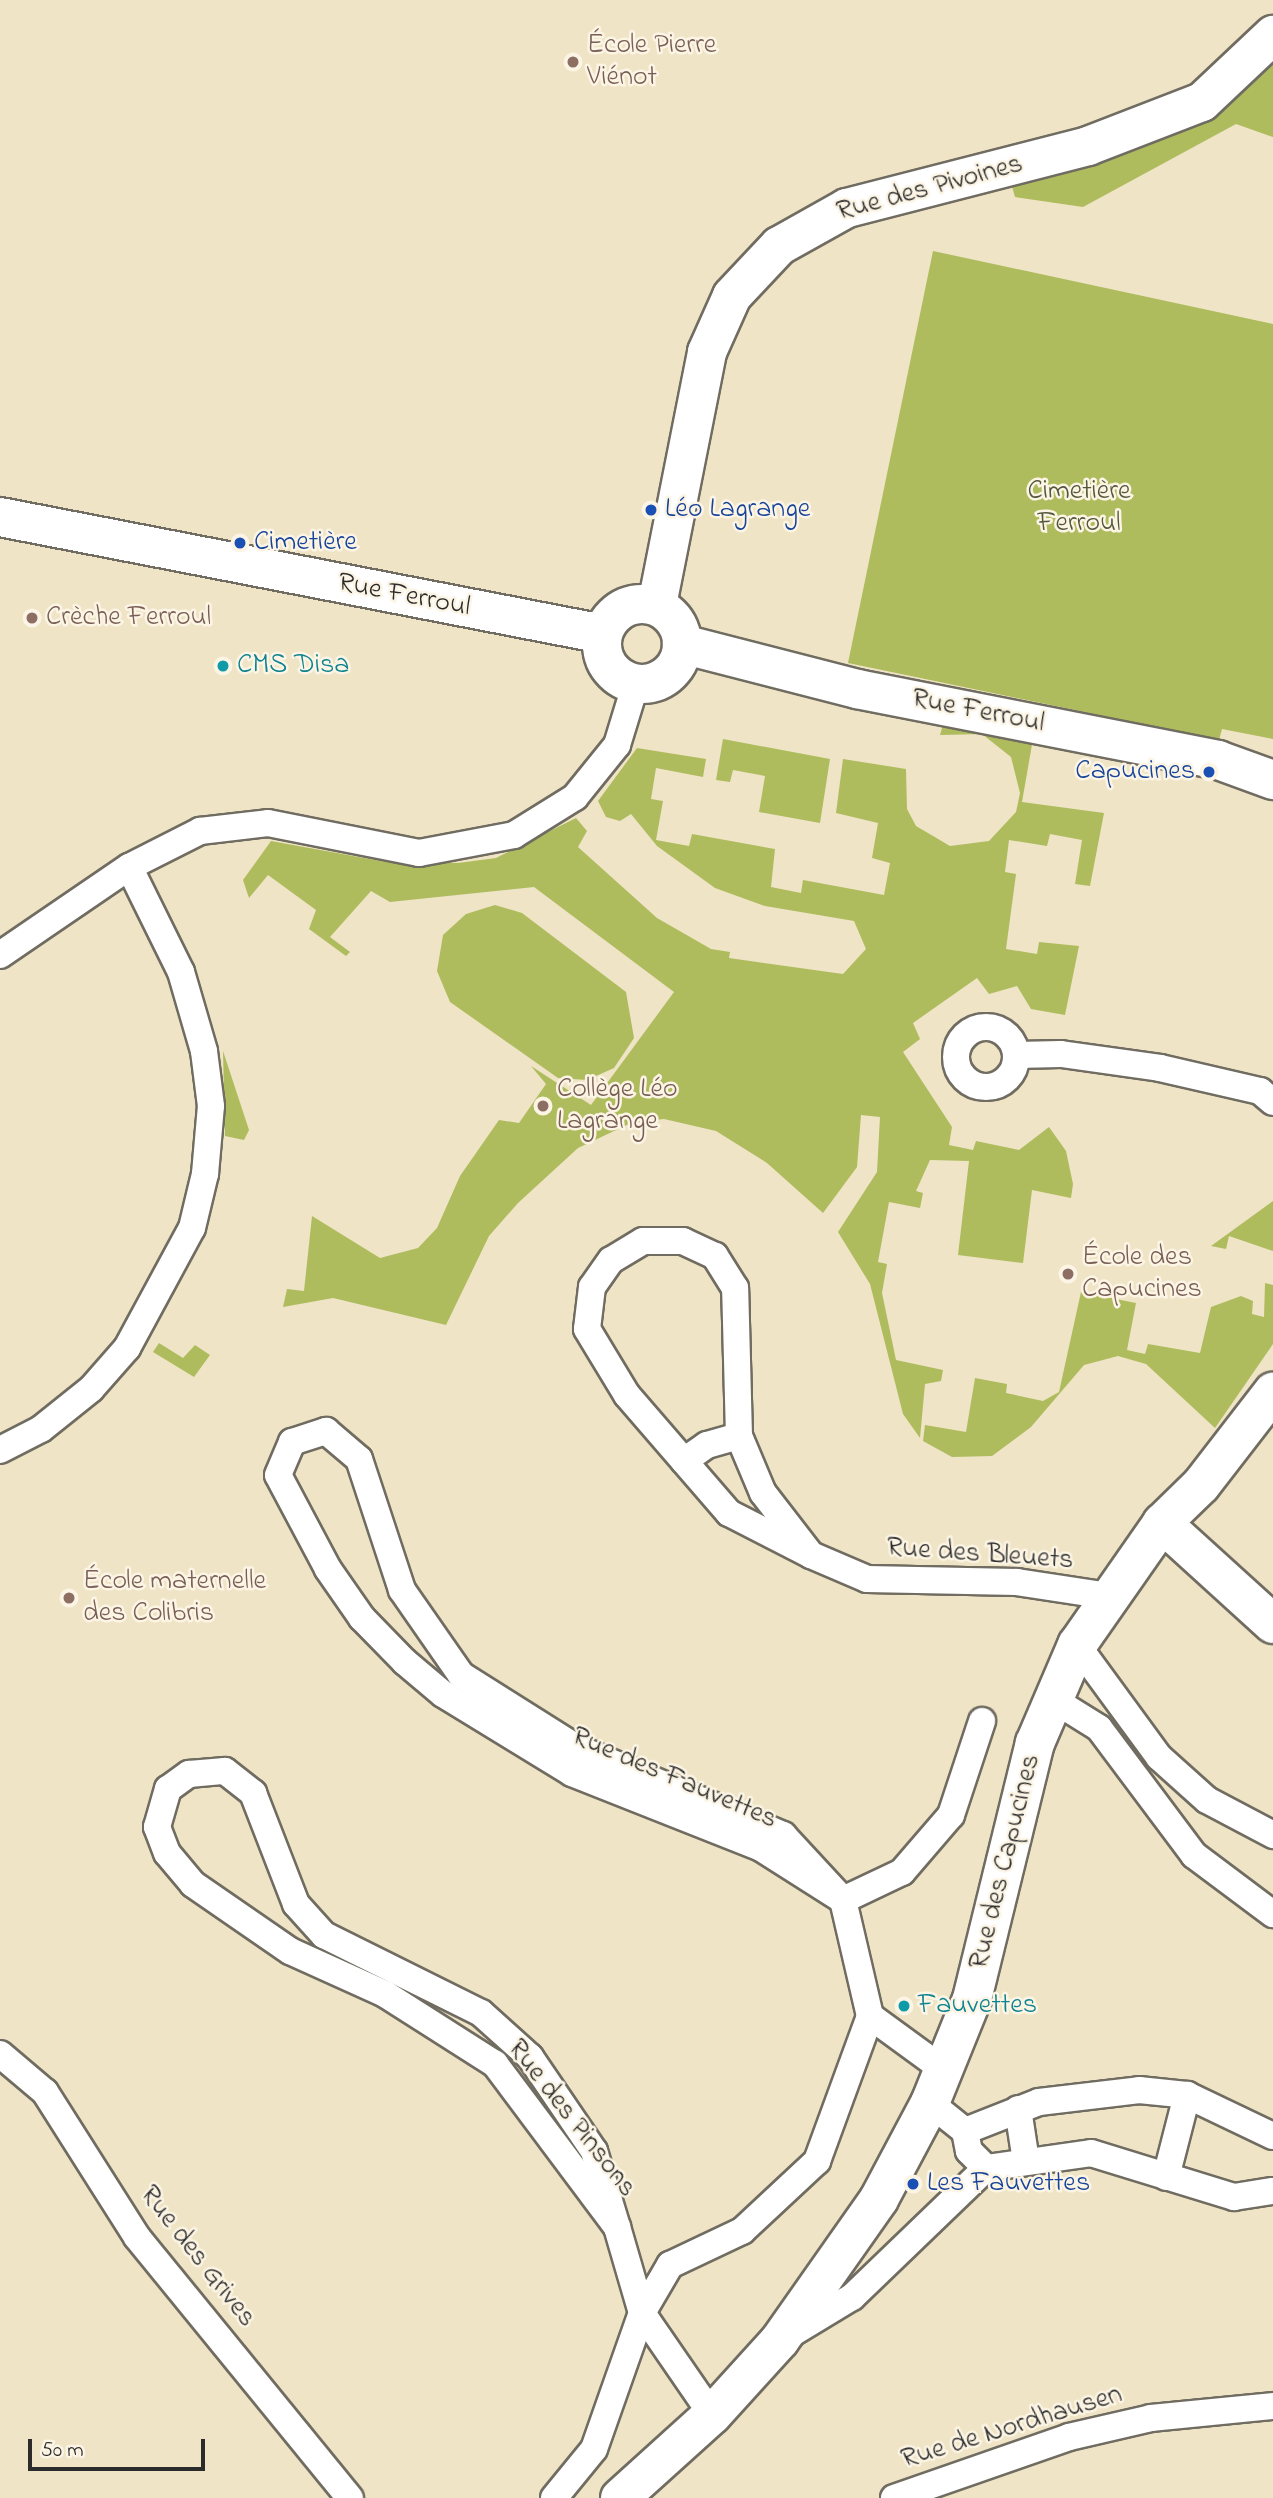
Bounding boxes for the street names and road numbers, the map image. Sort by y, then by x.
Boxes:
street label: Rue des Pivoines [833,148,1027,230]
street label: Rue Ferroul [335,567,473,625]
street label: Rue Ferroul [909,683,1047,741]
street label: Rue des Bleuets [886,1532,1074,1578]
street label: Rue des Fauvettes [566,1721,782,1837]
street label: Rue des Capucines [963,1751,1049,1973]
street label: Rue des Pinsons [499,2034,643,2204]
street label: Rue des Grives [131,2180,263,2334]
street label: Rue de Nordhausen [898,2378,1126,2478]

